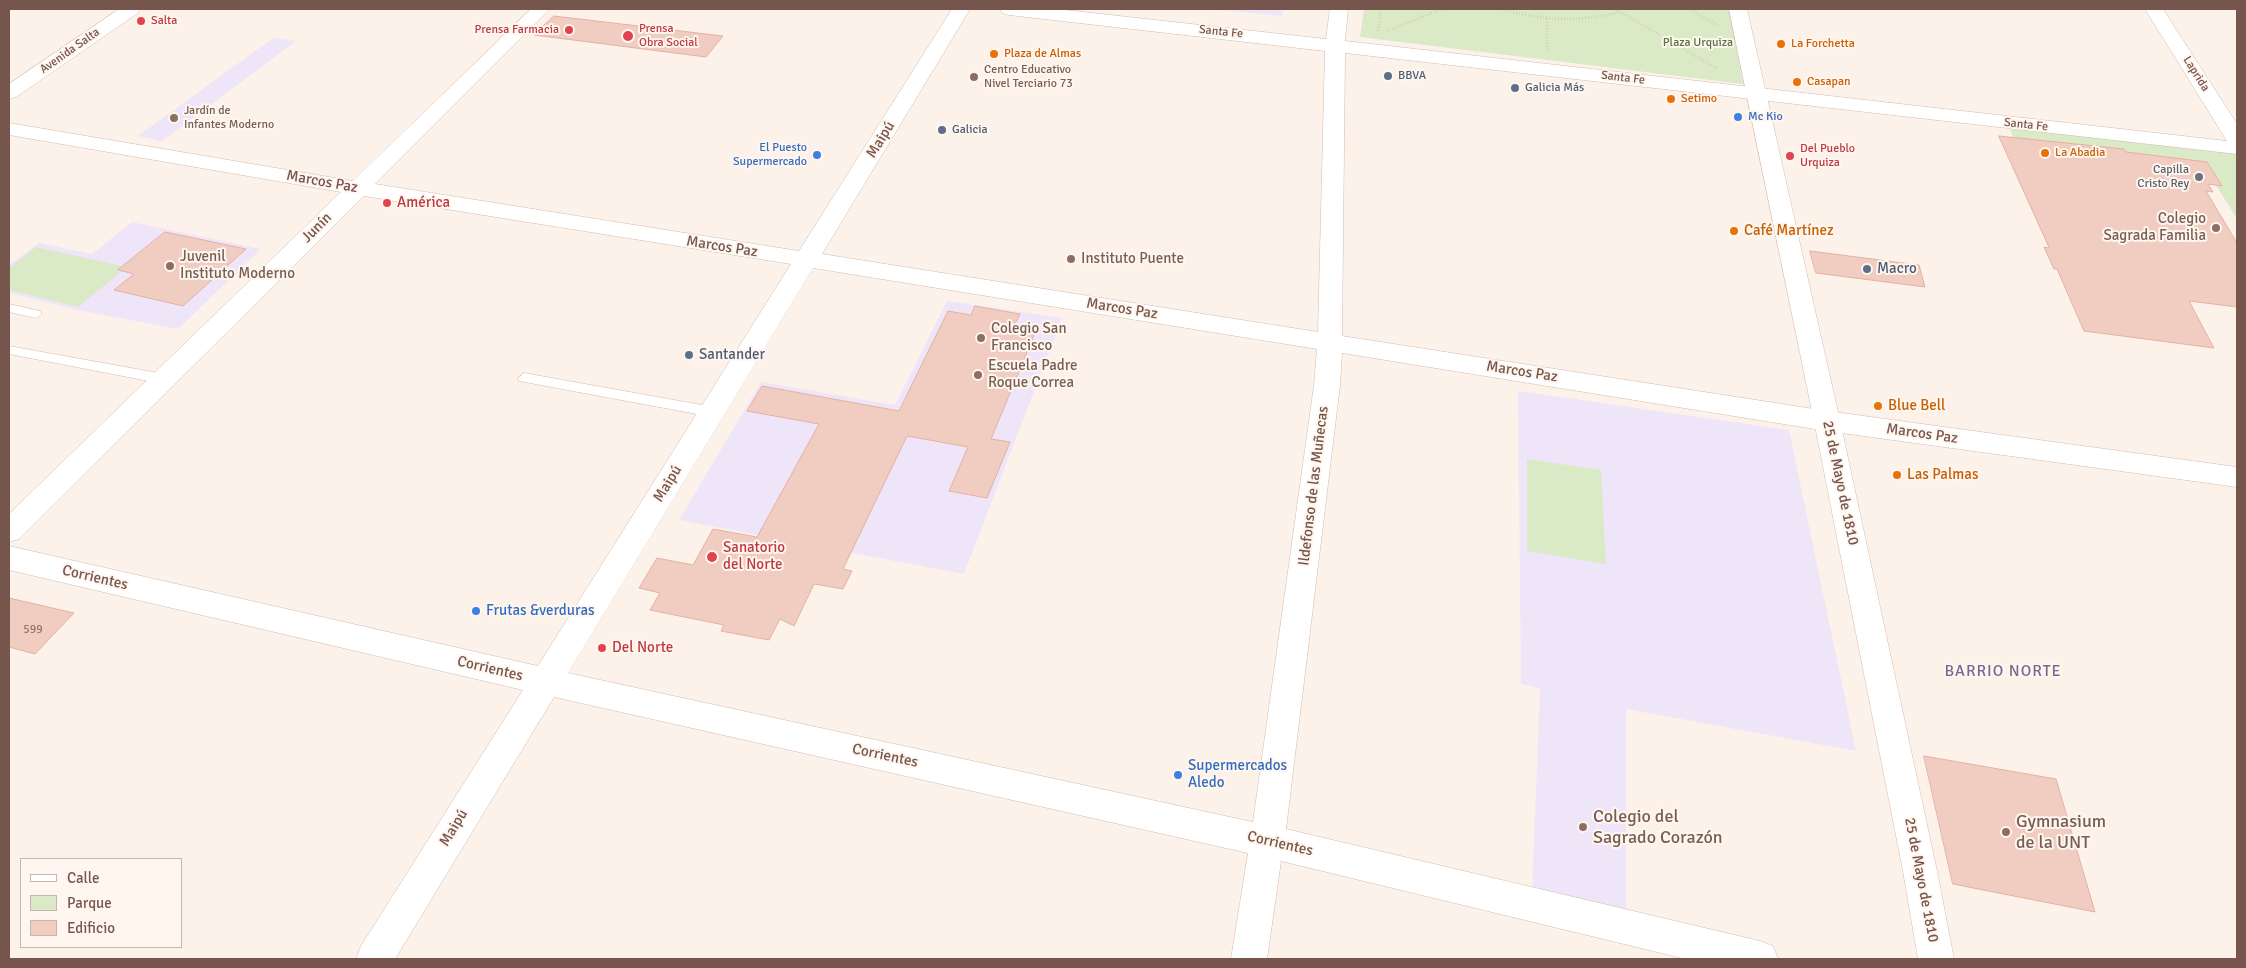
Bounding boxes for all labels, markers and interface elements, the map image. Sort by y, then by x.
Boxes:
place label: Salta [151,14,177,28]
marker: Salta [135,15,147,27]
place label: Prensa Obra Social [639,22,698,50]
place label: Prensa Farmacia [475,23,559,37]
street label: Santa Fe [1198,23,1244,41]
marker: Prensa Farmacia [563,24,575,36]
street label: Avenida Salta [37,25,103,77]
marker: Prensa Obra Social [621,29,635,43]
park label: Plaza Urquiza [1663,36,1733,50]
place label: La Forchetta [1791,37,1855,51]
marker: La Forchetta [1775,38,1787,50]
place label: Plaza de Almas [1004,47,1081,61]
marker: Plaza de Almas [988,48,1000,60]
street label: Laprida [2180,54,2212,94]
place label: Centro Educativo Nivel Terciario 73 [984,63,1073,91]
street label: Santa Fe [1600,68,1646,88]
place label: BBVA [1398,69,1426,83]
marker: BBVA [1382,70,1394,82]
marker: Centro Educativo Nivel Terciario 73 [968,71,980,83]
place label: Casapan [1807,75,1851,89]
marker: Casapan [1791,76,1803,88]
place label: Galicia Más [1525,81,1584,95]
marker: Galicia Más [1509,82,1521,94]
place label: Setimo [1681,92,1717,106]
marker: Setimo [1665,93,1677,105]
place label: Jardín de Infantes Moderno [184,104,274,132]
place label: Mc Kio [1748,110,1783,124]
marker: Mc Kio [1732,111,1744,123]
marker: Jardín de Infantes Moderno [168,112,180,124]
street label: Santa Fe [2003,116,2049,134]
street label: Maipú [863,118,899,162]
place label: Galicia [952,123,988,137]
marker: Galicia [936,124,948,136]
place label: El Puesto Supermercado [733,141,807,169]
place label: Del Pueblo Urquiza [1800,142,1855,170]
place label: La Abadia [2055,146,2105,160]
marker: La Abadia [2039,147,2051,159]
marker: El Puesto Supermercado [811,149,823,161]
marker: Del Pueblo Urquiza [1784,150,1796,162]
place label: Capilla Cristo Rey [2137,163,2189,191]
street label: Marcos Paz [285,167,359,197]
marker: Capilla Cristo Rey [2193,171,2205,183]
place label: América [397,194,450,212]
marker: América [381,197,393,209]
street label: Junín [298,209,336,247]
place label: Colegio Sagrada Familia [2103,210,2206,245]
place label: Café Martínez [1744,222,1834,240]
marker: Colegio Sagrada Familia [2210,222,2222,234]
marker: Café Martínez [1728,225,1740,237]
street label: Marcos Paz [685,232,759,262]
place label: Juvenil Instituto Moderno [180,248,295,283]
place label: Instituto Puente [1081,250,1184,268]
marker: Instituto Puente [1065,253,1077,265]
marker: Juvenil Instituto Moderno [164,260,176,272]
place label: Macro [1877,260,1917,278]
marker: Macro [1861,263,1873,275]
street label: Marcos Paz [1085,294,1159,324]
place label: Colegio San Francisco [991,320,1067,355]
marker: Colegio San Francisco [975,332,987,344]
place label: Santander [699,346,765,364]
marker: Santander [683,349,695,361]
place label: Escuela Padre Roque Correa [988,357,1078,392]
street label: Marcos Paz [1485,357,1559,387]
marker: Escuela Padre Roque Correa [972,369,984,381]
place label: Blue Bell [1888,397,1946,415]
marker: Blue Bell [1872,400,1884,412]
street label: Ildefonso de las Muñecas [1295,405,1333,567]
street label: 25 de Mayo de 1810 [1818,419,1862,547]
street label: Marcos Paz [1885,420,1959,448]
street label: Maipú [650,462,686,506]
place label: Las Palmas [1907,466,1978,484]
marker: Las Palmas [1891,469,1903,481]
place label: Sanatorio del Norte [723,539,785,574]
marker: Sanatorio del Norte [705,550,719,564]
street label: Corrientes [60,562,130,594]
place label: Frutas &verduras [486,602,595,620]
marker: Frutas &verduras [470,605,482,617]
house number: 599 [23,623,43,637]
place label: Del Norte [612,639,673,657]
marker: Del Norte [596,642,608,654]
street label: Corrientes [455,653,525,685]
district label: BARRIO NORTE [1943,662,2063,682]
street label: Corrientes [850,740,920,772]
place label: Supermercados Aledo [1188,757,1287,792]
marker: Supermercados Aledo [1172,769,1184,781]
street label: Maipú [436,806,472,850]
place label: Colegio del Sagrado Corazón [1593,806,1723,849]
place label: Gymnasium de la UNT [2016,811,2106,854]
street label: 25 de Mayo de 1810 [1900,816,1942,944]
marker: Colegio del Sagrado Corazón [1577,821,1589,833]
marker: Gymnasium de la UNT [2000,826,2012,838]
street label: Corrientes [1245,828,1315,860]
legend [20,858,182,948]
text: Calle [67,869,100,887]
text: Parque [67,894,112,912]
text: Edificio [67,919,115,937]

